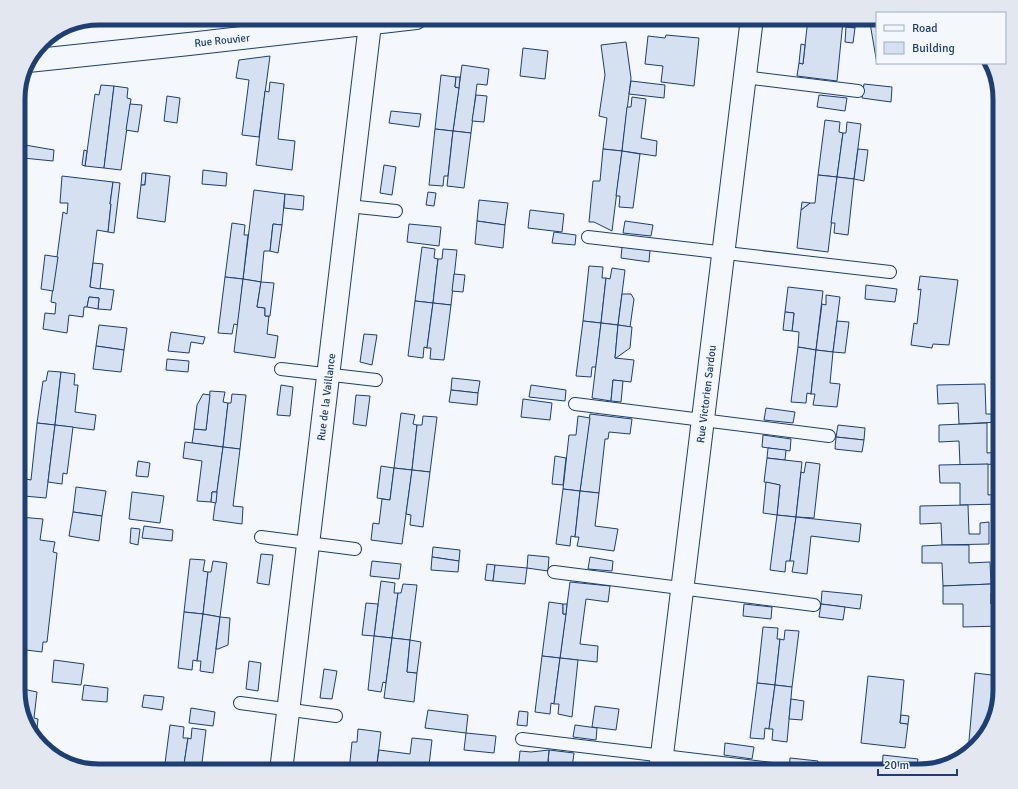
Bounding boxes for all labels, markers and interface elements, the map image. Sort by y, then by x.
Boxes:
legend [876,12,1006,64]
text: Road [912,21,938,36]
street label: Rue Rouvier [194,31,251,50]
text: Building [912,41,955,56]
street label: Rue Victorien Sardou [694,344,719,444]
street label: Rue de la Vaillance [315,352,338,442]
scale bar [878,751,957,777]
text: 20 m [884,758,909,773]

